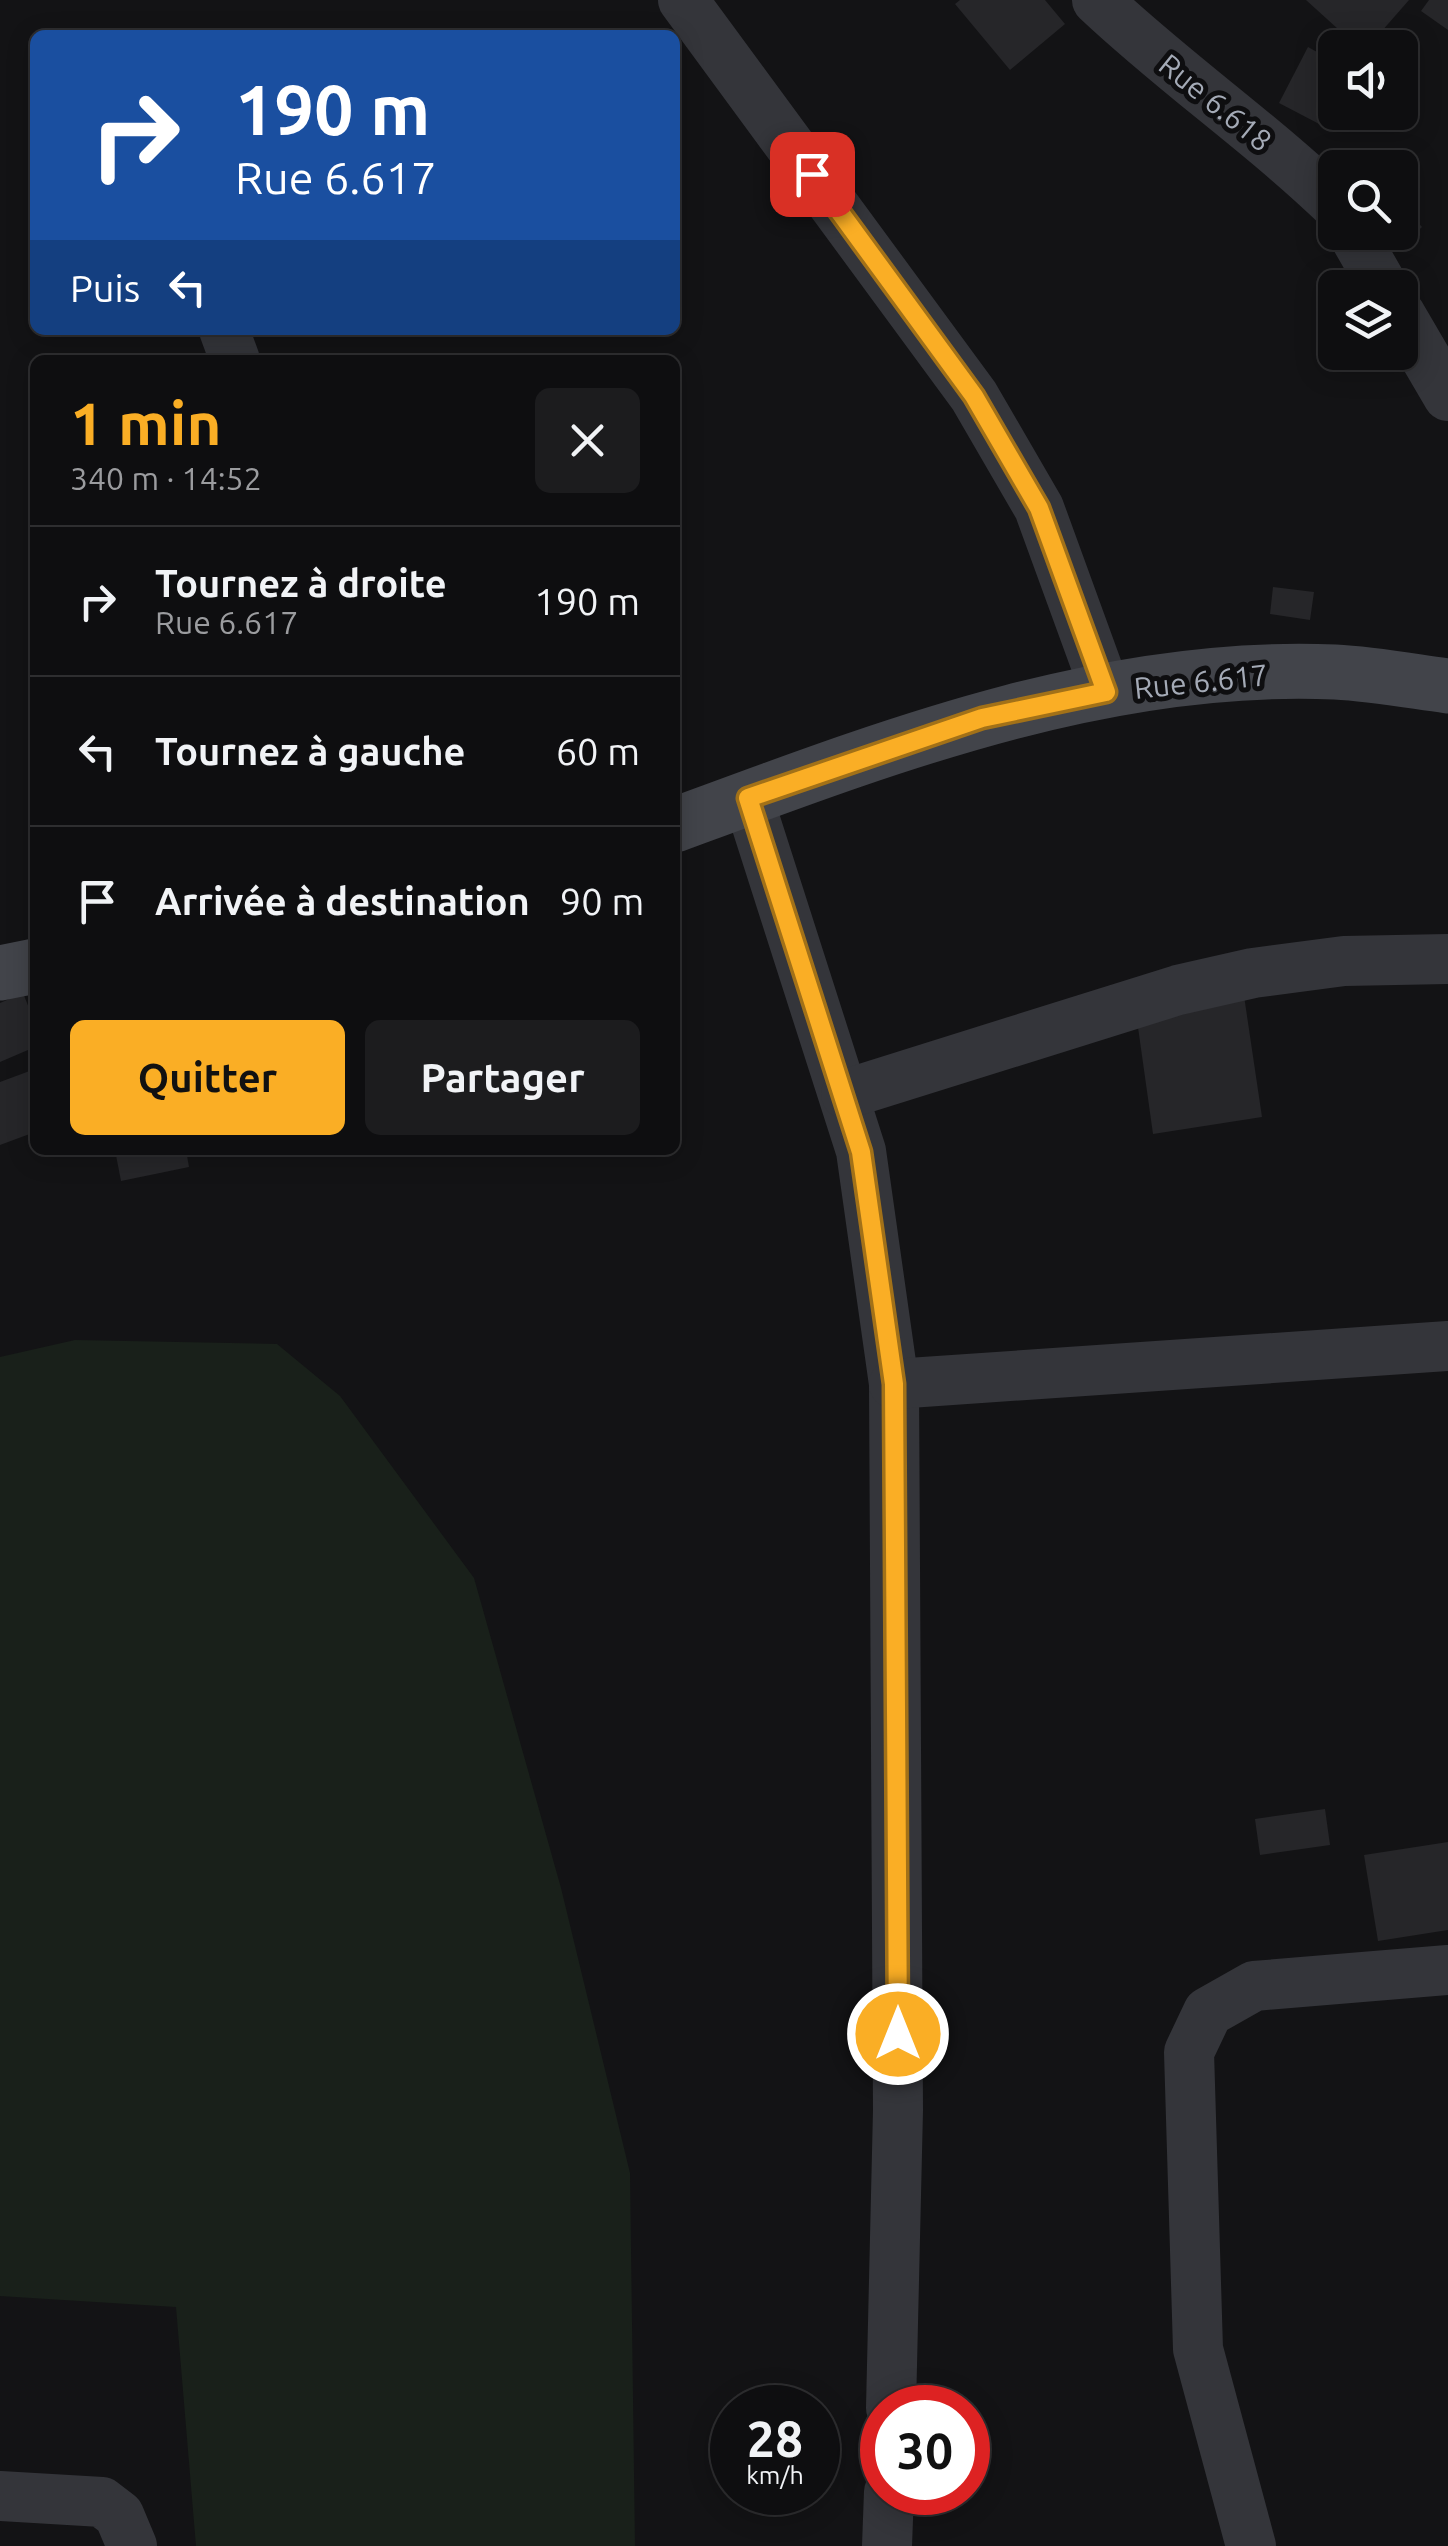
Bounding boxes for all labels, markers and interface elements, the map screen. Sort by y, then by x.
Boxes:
map controls [1318,30,1418,370]
button: sound [1318,30,1418,130]
street label: Rue 6.618 [1153,47,1279,158]
icon: right [70,70,200,200]
text: 190 m [235,70,430,148]
pin [770,132,855,217]
icon: arrive [785,147,840,202]
button: search [1318,150,1418,250]
text: Rue 6.617 [235,152,436,203]
icon: left [160,260,215,315]
text: Puis [70,267,140,309]
button: layers [1318,270,1418,370]
button: close [535,388,640,493]
text: 1 min [70,389,222,456]
text: 340 m · 14:52 [70,460,262,496]
text: Tournez à droite [155,562,447,604]
icon: right [70,574,125,629]
text: 190 m [534,580,640,622]
text: Rue 6.617 [155,604,298,640]
street label: Rue 6.617 [1132,657,1269,705]
icon: left [70,724,125,779]
text: Tournez à gauche [155,730,465,772]
text: 60 m [556,730,640,772]
icon: arrive [70,874,125,929]
text: Arrivée à destination [155,880,530,922]
text: 90 m [560,880,644,922]
button: Quitter [70,1020,345,1135]
button: Partager [365,1020,640,1135]
position arrow [846,1982,950,2086]
speed limit sign: 30 [860,2385,990,2515]
text: 28 [747,2410,803,2466]
text: km/h [746,2461,804,2489]

